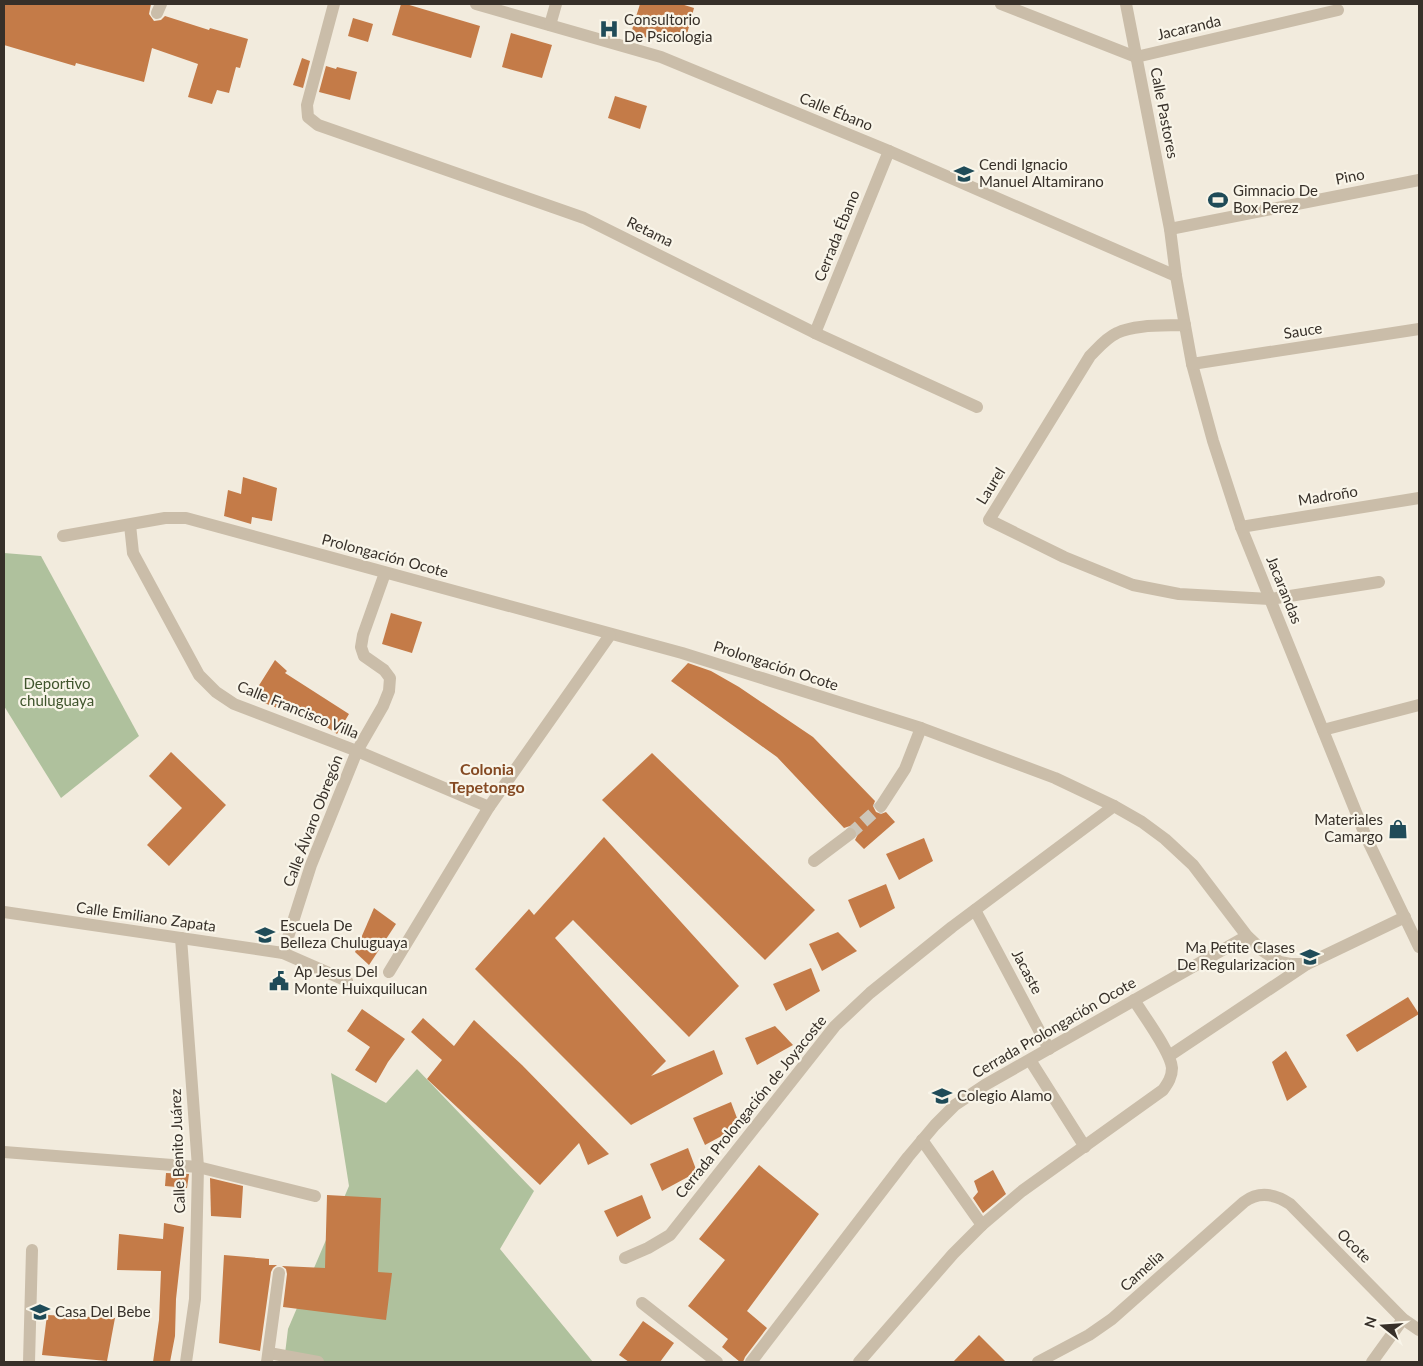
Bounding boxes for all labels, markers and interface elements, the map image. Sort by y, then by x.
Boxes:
place label: Consultorio De Psicologia [624,10,712,45]
street label: Jacaranda [1155,11,1223,43]
hospital icon: Consultorio De Psicologia [598,18,620,40]
street label: Calle Pastores [1147,66,1183,160]
street label: Calle Ébano [797,88,876,134]
place label: Cendi Ignacio Manuel Altamirano [979,155,1104,190]
school or university icon: Cendi Ignacio Manuel Altamirano [953,163,975,185]
street label: Pino [1334,164,1366,188]
place label: Gimnacio De Box Perez [1233,181,1318,216]
street label: Cerrada Ébano [810,187,863,284]
sports icon: Gimnacio De Box Perez [1207,189,1229,211]
street label: Retama [624,212,677,250]
street label: Sauce [1282,318,1323,342]
street label: Laurel [972,464,1008,507]
street label: Madroño [1297,481,1359,509]
street label: Prolongación Ocote [320,529,451,581]
street label: Jacarandas [1263,553,1307,626]
street label: Prolongación Ocote [712,636,841,694]
park label: Deportivo chuluguaya [20,674,94,709]
street label: Calle Francisco Villa [235,676,362,742]
street label: Calle Álvaro Obregón [279,752,346,889]
district label: Colonia Tepetongo [449,759,525,796]
place label: Materiales Camargo [1314,810,1383,845]
shop icon: Materiales Camargo [1387,818,1409,840]
street label: Calle Emiliano Zapata [75,897,217,935]
place label: Escuela De Belleza Chuluguaya [280,916,408,951]
school or university icon: Escuela De Belleza Chuluguaya [254,924,276,946]
place label: Ma Petite Clases De Regularizacion [1177,938,1295,973]
street label: Jacaste [1009,946,1047,997]
school or university icon: Ma Petite Clases De Regularizacion [1299,946,1321,968]
place label: Ap Jesus Del Monte Huixquilucan [294,962,427,997]
public building icon: Ap Jesus Del Monte Huixquilucan [268,970,290,992]
street label: Cerrada Prolongación Ocote [968,973,1139,1081]
street label: Cerrada Prolongación de Joyacoste [671,1011,830,1201]
school or university icon: Colegio Alamo [931,1085,953,1107]
place label: Colegio Alamo [957,1086,1052,1104]
street label: Calle Benito Juárez [166,1088,188,1214]
street label: Ocote [1334,1225,1375,1266]
street label: Camelia [1116,1246,1167,1294]
school or university icon: Casa Del Bebe [29,1301,51,1323]
north arrow [1358,1301,1408,1351]
place label: Casa Del Bebe [55,1302,151,1320]
text: N [1360,1314,1380,1330]

